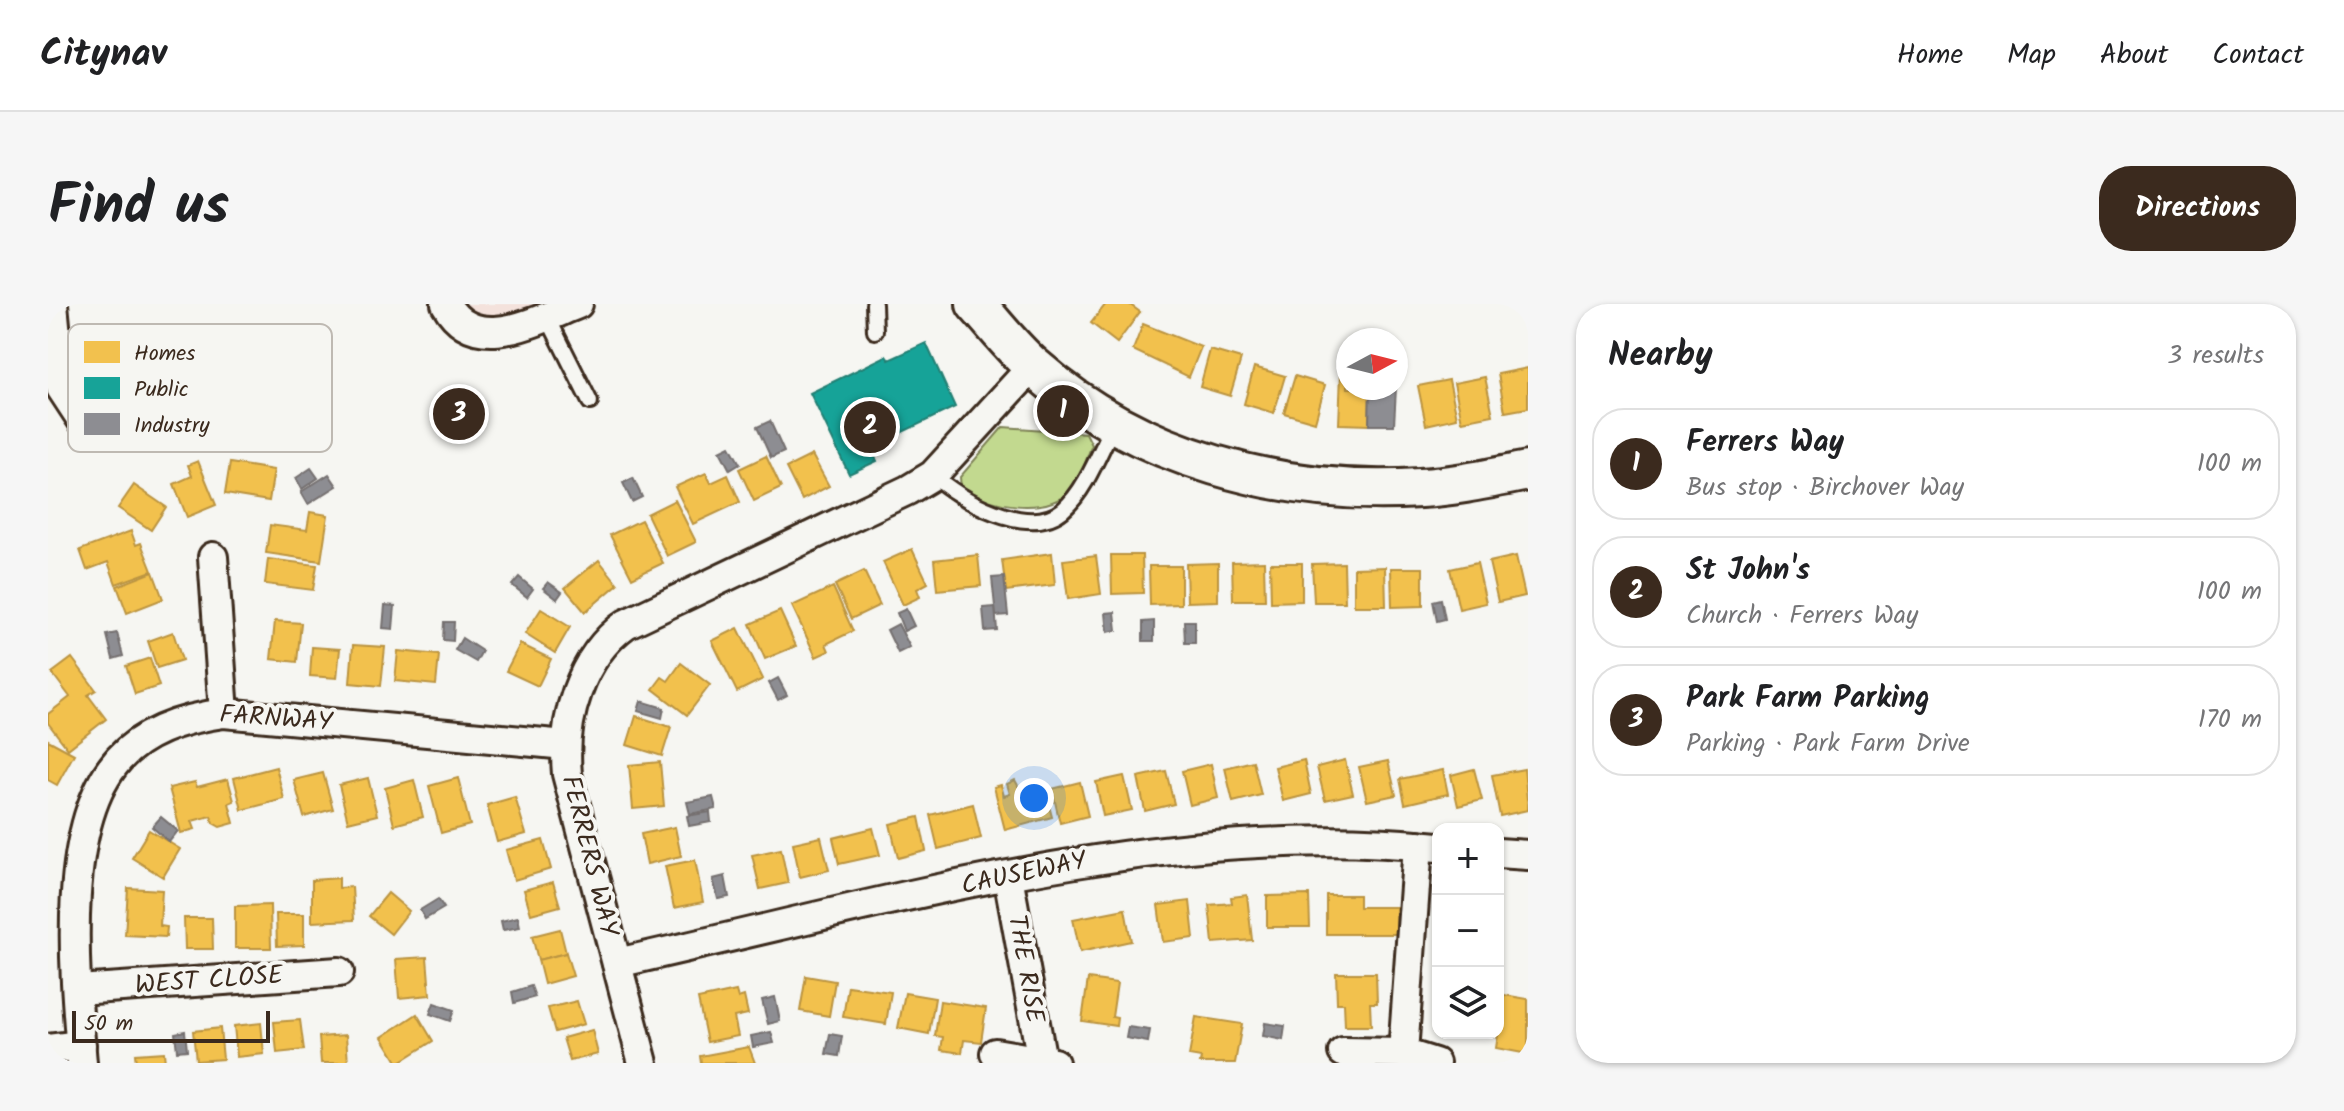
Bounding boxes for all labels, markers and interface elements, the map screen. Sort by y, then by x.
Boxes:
text: Citynav [40,25,167,85]
text: Home [1897,33,1963,78]
text: Map [2007,33,2056,78]
text: About [2100,33,2168,78]
text: Contact [2212,33,2304,78]
text: Find us [48,163,229,253]
button: Directions [2099,166,2296,251]
legend [68,324,332,452]
north arrow [1336,328,1408,400]
text: Nearby [1608,329,1713,383]
text: 3 results [2167,335,2264,377]
text: Homes [134,337,196,372]
text: Public [134,373,189,408]
pin: 1 [1037,381,1089,441]
pin: 3 [433,384,485,444]
pin: 2 [844,397,896,457]
text: Industry [134,409,210,444]
text: Ferrers Way [1686,419,1844,467]
text: 1 [1632,443,1640,485]
text: 100 m [2197,443,2262,485]
text: Bus stop · Birchover Way [1686,467,1964,509]
text: St John's [1686,547,1810,595]
text: 2 [1628,571,1644,613]
text: 100 m [2197,571,2262,613]
text: Church · Ferrers Way [1686,595,1918,637]
text: Park Farm Parking [1686,675,1930,723]
street label: FARNWAY [218,694,335,744]
text: 3 [1629,699,1643,741]
text: 170 m [2198,699,2262,741]
text: Parking · Park Farm Drive [1686,723,1970,765]
street label: FERRERS WAY [549,771,630,942]
your location [1014,778,1054,818]
map controls [1432,823,1504,1039]
button: + [1432,823,1504,895]
street label: CAUSEWAY [957,840,1092,908]
button: − [1432,895,1504,967]
street label: THE RISE [995,912,1055,1027]
street label: WEST CLOSE [134,955,285,1007]
button: layers [1432,967,1504,1039]
scale bar [72,1007,270,1043]
text: 50 m [84,1007,133,1042]

